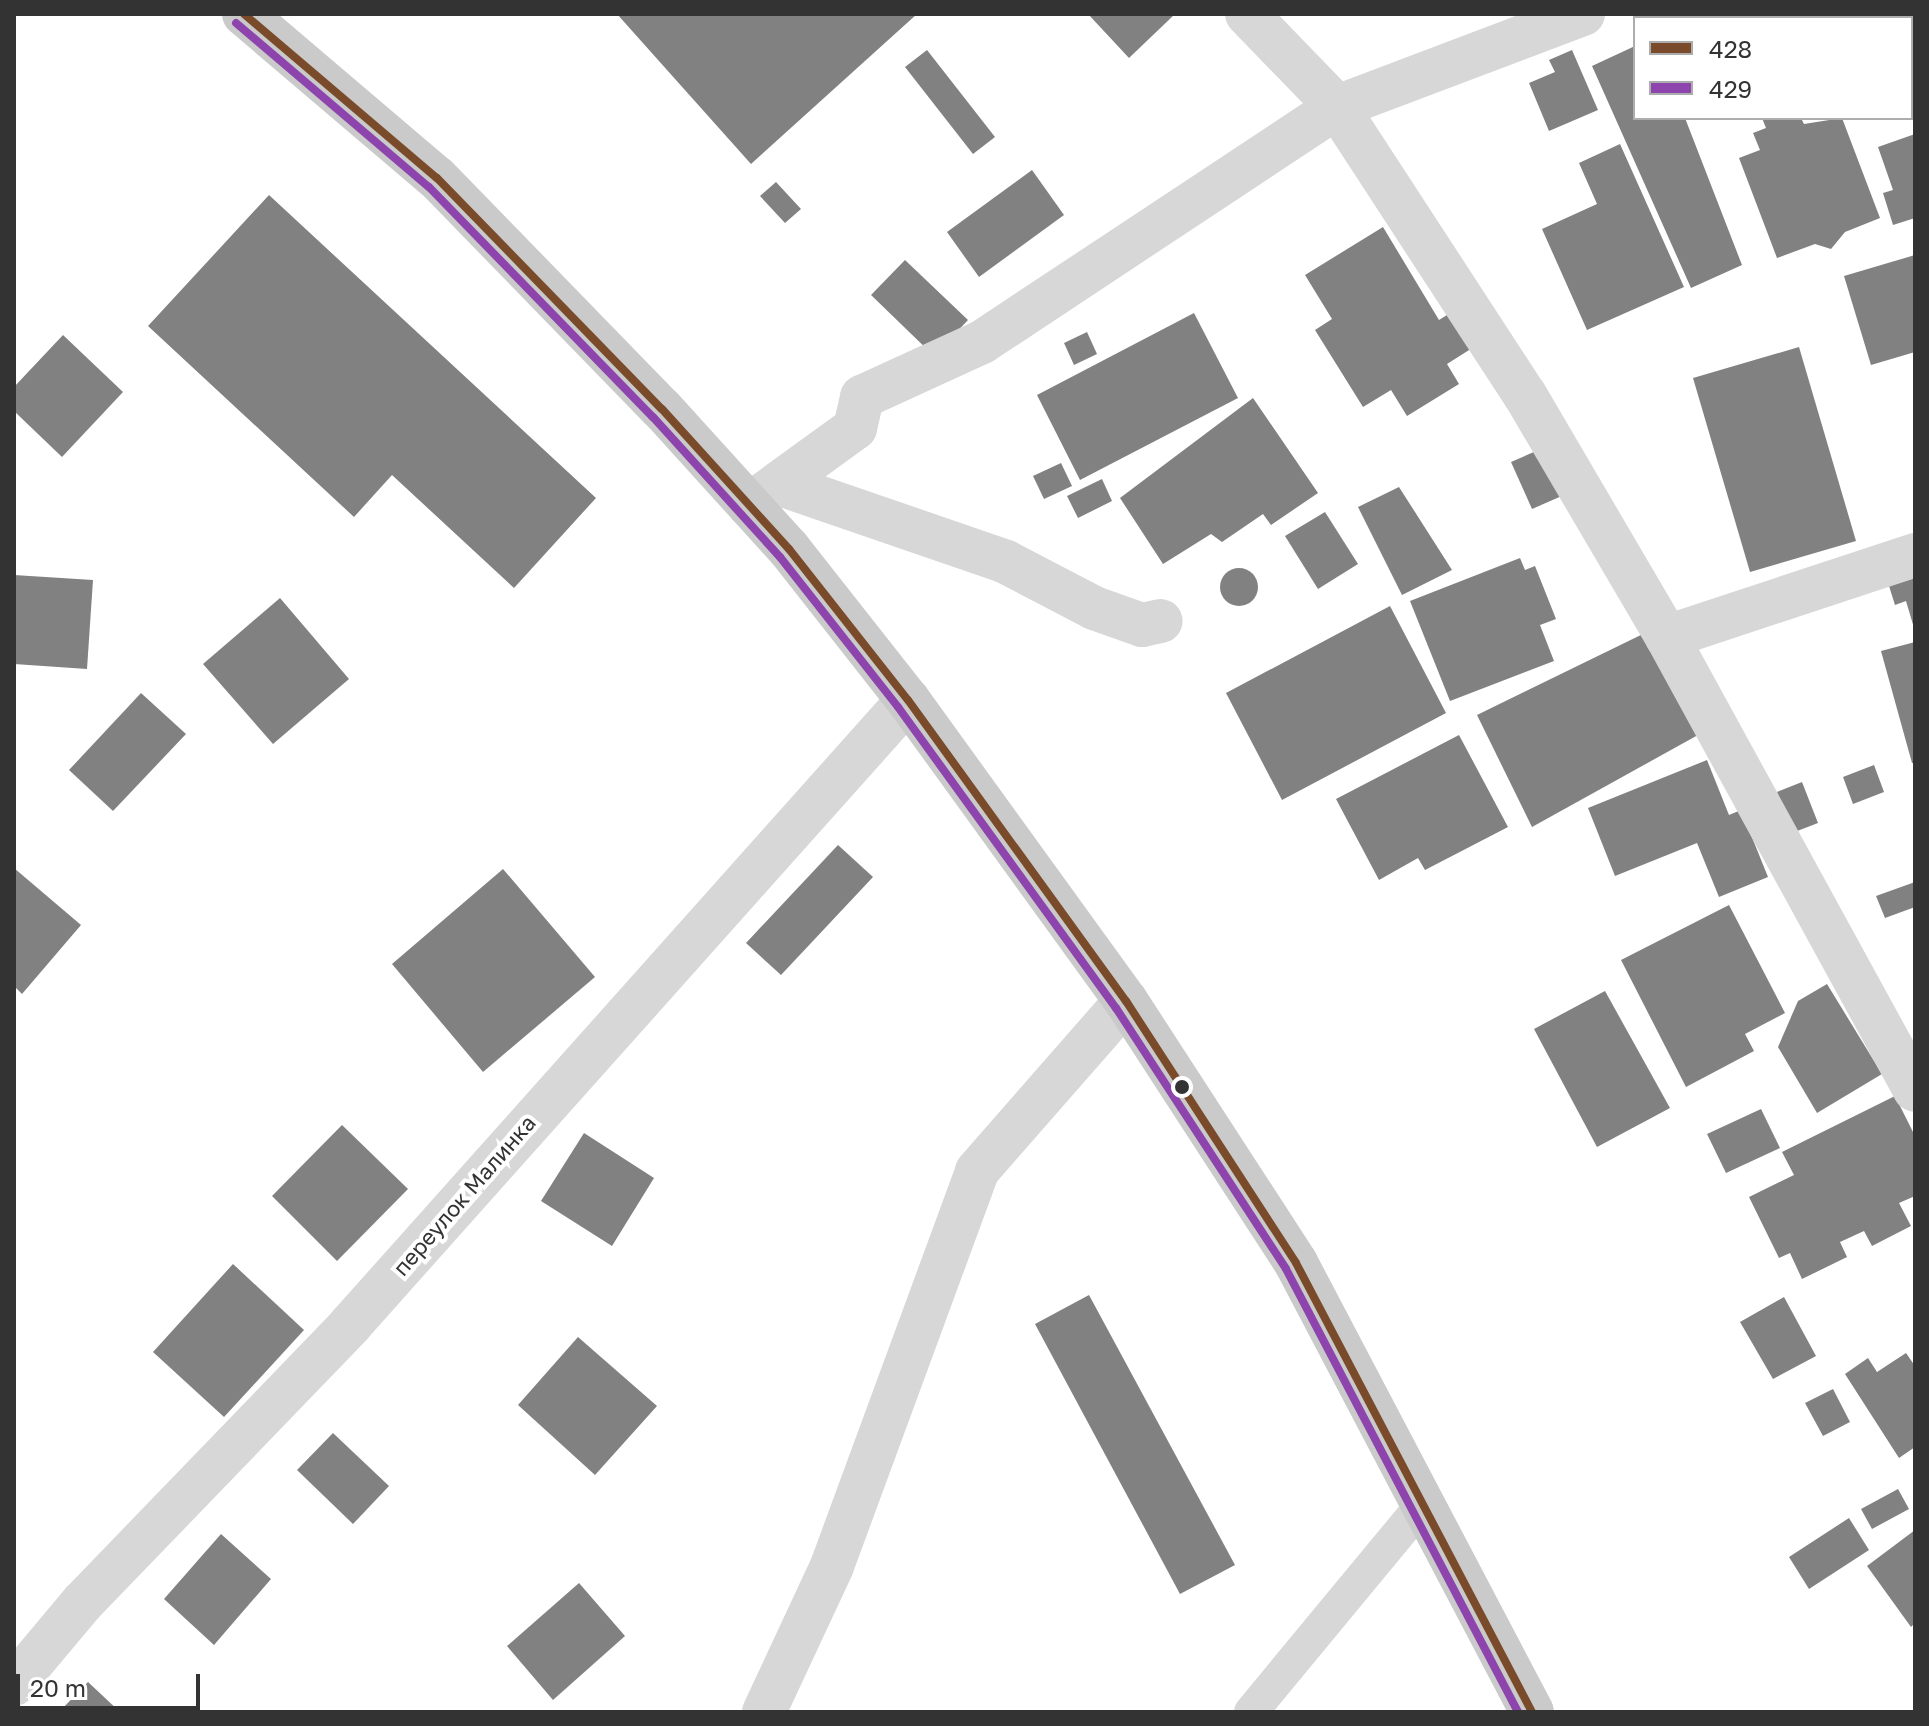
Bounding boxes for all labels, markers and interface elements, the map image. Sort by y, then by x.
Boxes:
legend [1633,16,1913,120]
text: 428 [1709,34,1752,63]
text: 429 [1709,74,1752,103]
unlabelled marker [1174,1079,1190,1095]
street label: переулок Малинка [387,1109,541,1281]
scale bar [20,1658,204,1708]
text: 20 m [30,1673,86,1702]

